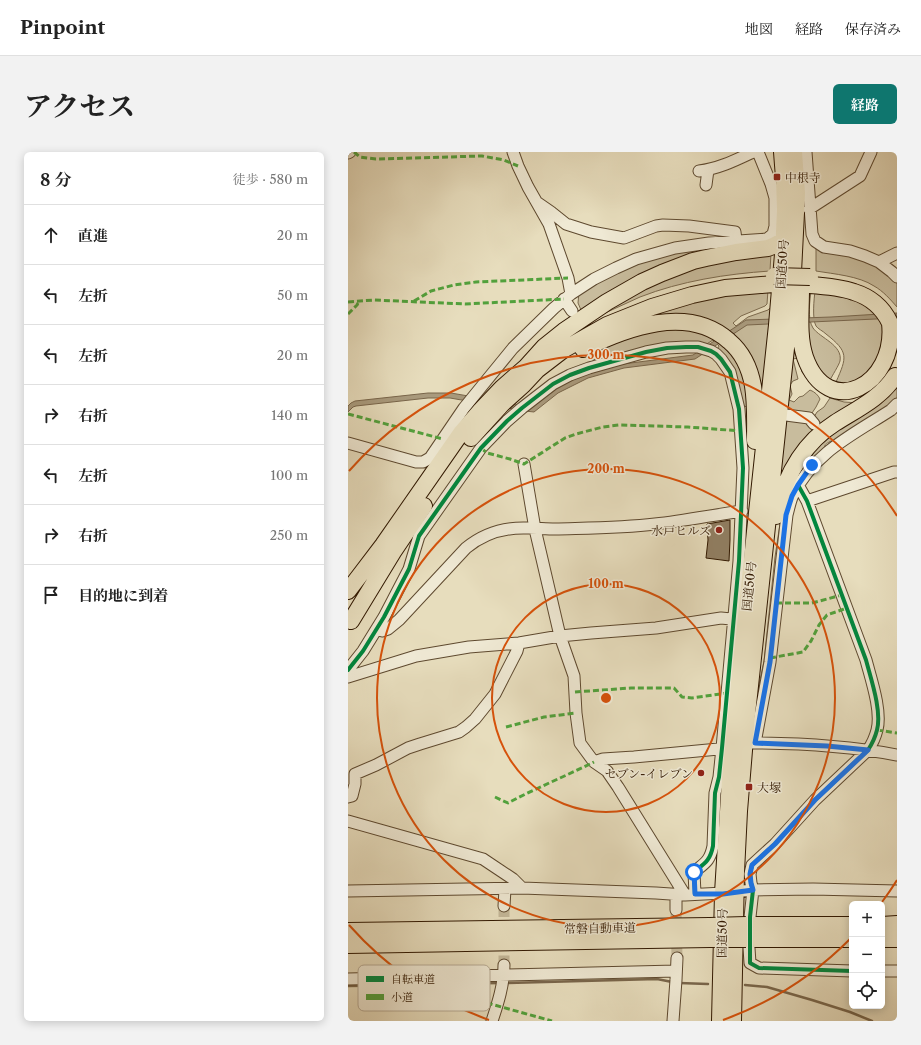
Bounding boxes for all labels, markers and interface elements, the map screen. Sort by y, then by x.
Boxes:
text: Pinpoint [20,16,105,39]
text: 地図 [745,20,773,38]
text: 経路 [795,20,823,38]
text: 保存済み [845,20,901,38]
button: 経路 [833,84,897,124]
text: アクセス [24,89,135,123]
text: 8 分 [40,170,72,190]
place label: 中根寺 [785,170,821,185]
text: 徒歩 · 580 m [233,171,308,187]
marker: 中根寺 [772,172,782,182]
icon: ahead [40,224,62,246]
text: 直進 [78,226,108,245]
text: 20 m [277,227,308,243]
street label: 国道50号 [773,238,791,290]
icon: left [40,284,62,306]
text: 左折 [78,286,108,305]
text: 50 m [277,287,308,303]
icon: left [40,344,62,366]
text: 左折 [78,346,108,365]
text: 20 m [277,347,308,363]
text: 300 m [587,347,625,362]
icon: right [40,404,62,426]
text: 右折 [78,406,108,425]
text: 140 m [271,407,308,423]
route end [803,456,821,474]
text: 200 m [587,461,625,476]
icon: left [40,464,62,486]
text: 左折 [78,466,108,485]
text: 100 m [270,467,308,483]
place label: 水戸ヒルズ [651,523,711,538]
icon: right [40,524,62,546]
marker: 水戸ヒルズ [714,525,724,535]
text: 右折 [78,526,108,545]
text: 250 m [270,527,308,543]
street label: 国道50号 [739,560,759,612]
text: 100 m [588,576,624,591]
icon: arrive [40,584,62,606]
text: 目的地に到着 [78,586,168,605]
centre of rings [599,691,613,705]
place label: セブン-イレブン [604,766,693,781]
marker: セブン-イレブン [696,768,706,778]
place label: 大塚 [757,780,781,795]
marker: 大塚 [744,782,754,792]
route start [685,863,703,881]
map controls [849,901,885,1009]
button: + [849,901,885,937]
street label: 国道50号 [714,908,730,958]
street label: 常磐自動車道 [564,920,636,936]
button: − [849,937,885,973]
legend [358,965,490,1011]
text: 自転車道 [391,972,435,986]
button: locate [849,973,885,1009]
text: 小道 [391,990,413,1004]

